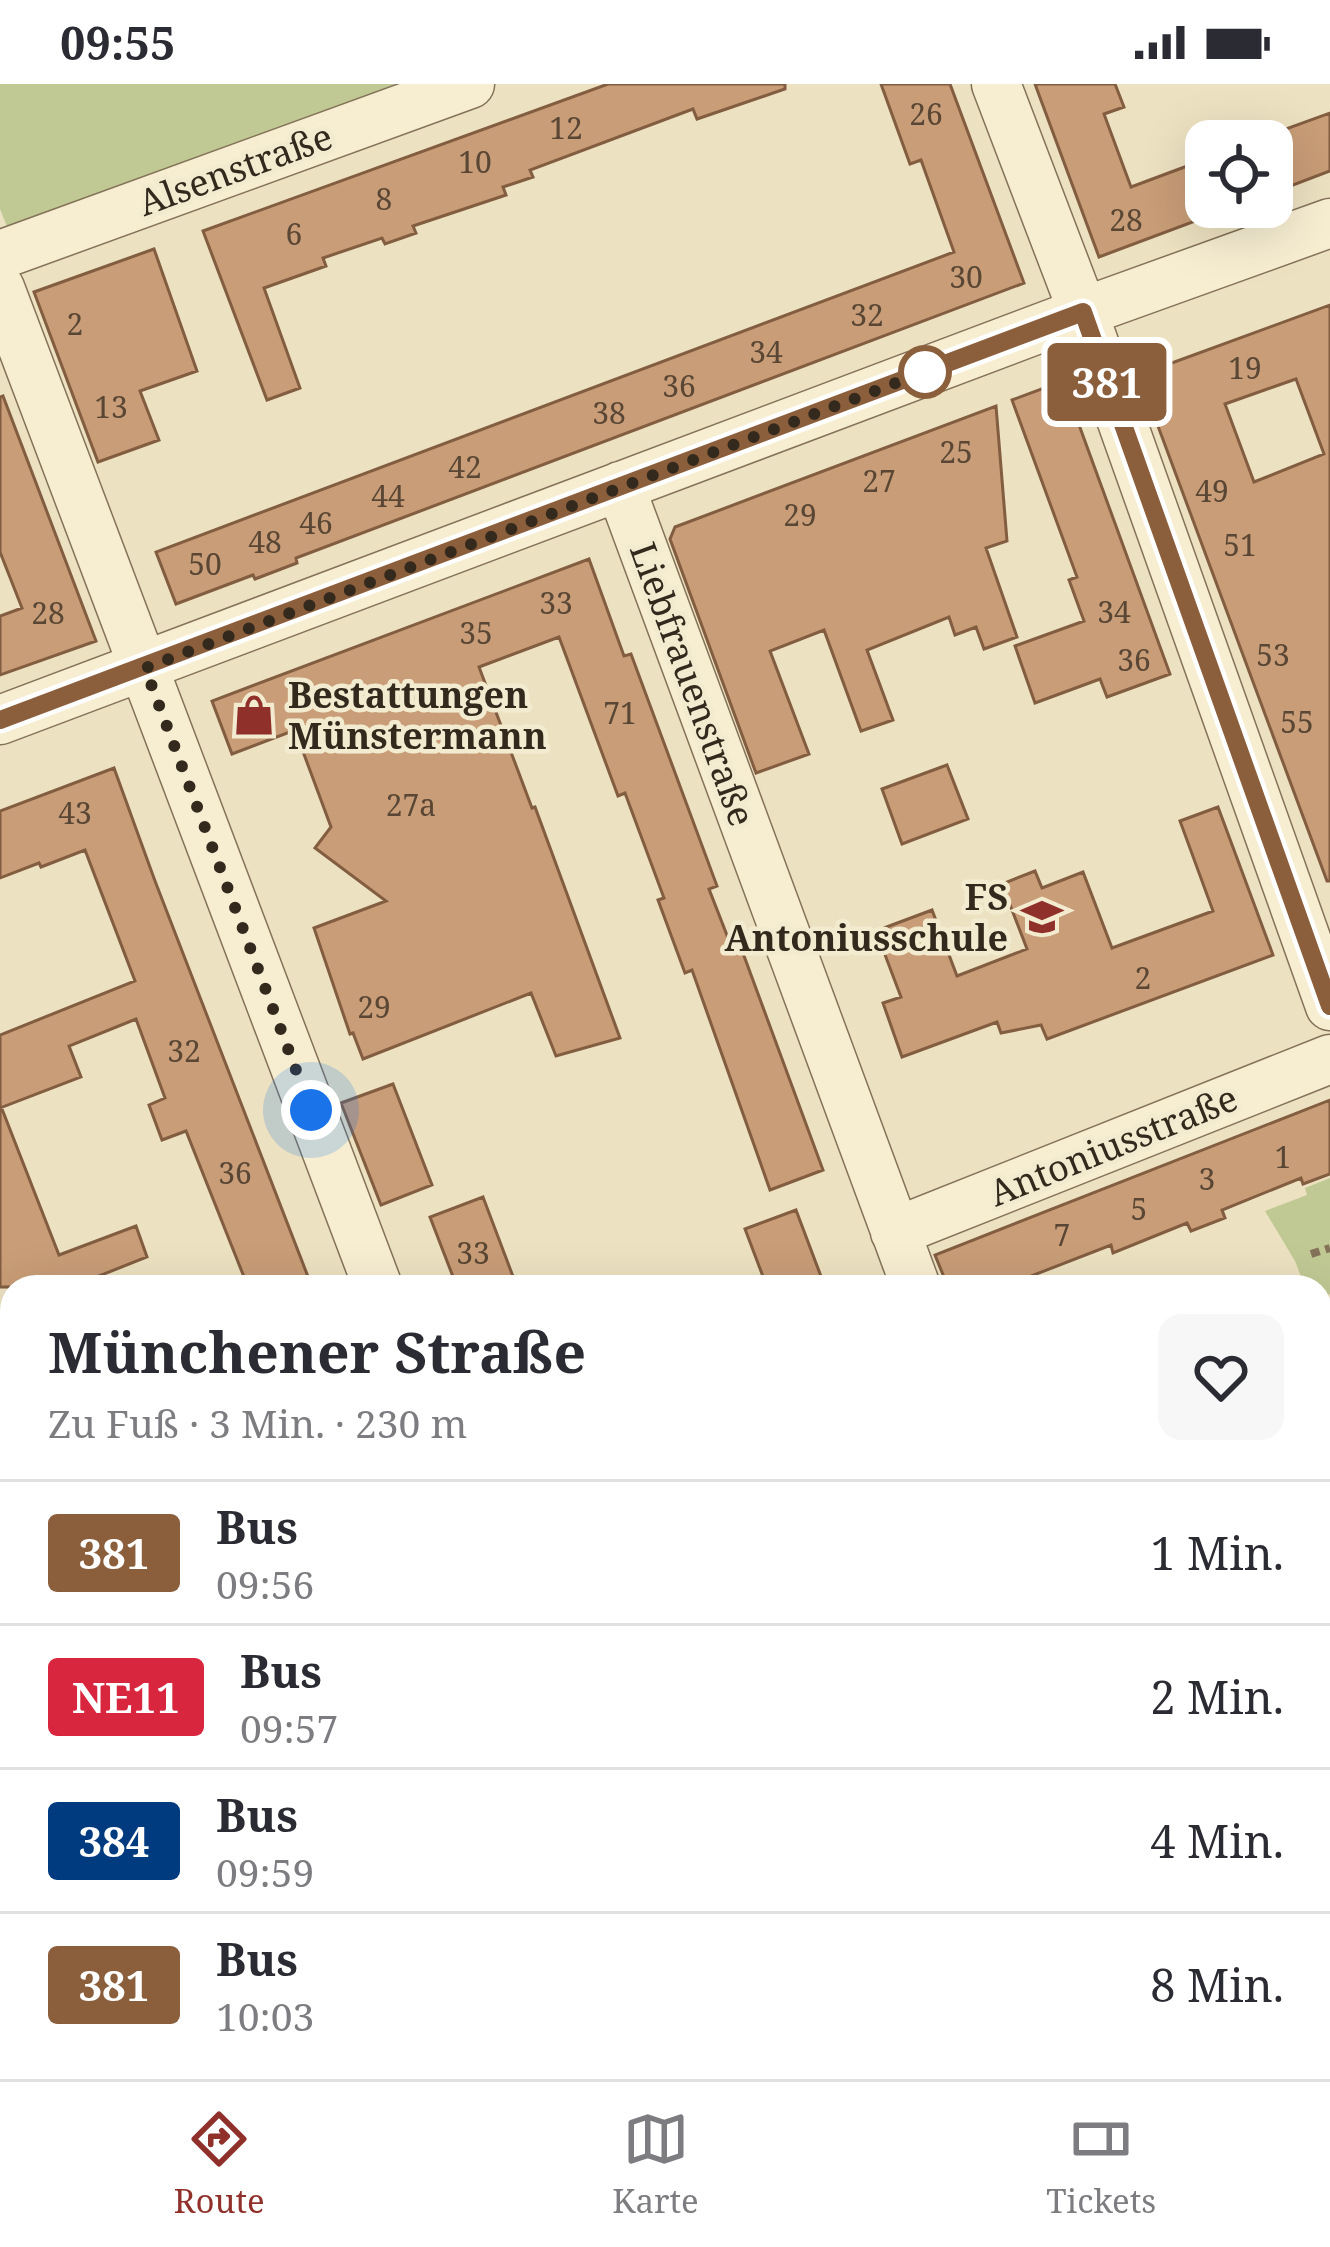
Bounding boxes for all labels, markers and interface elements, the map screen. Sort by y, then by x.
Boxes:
text: 09:55 [60,12,175,73]
house number: 26 [909,93,943,134]
house number: 12 [549,107,583,148]
street label: Alsenstraße [131,111,339,227]
map controls [1185,120,1293,228]
button: locate [1185,120,1293,228]
house number: 10 [458,141,492,182]
house number: 8 [376,178,392,219]
house number: 28 [1109,199,1143,240]
house number: 6 [286,213,302,254]
house number: 30 [949,256,983,297]
house number: 32 [850,294,884,335]
house number: 2 [67,303,83,344]
house number: 34 [749,331,783,372]
line badge: 381 [1038,343,1176,421]
unlabelled marker [900,347,950,397]
house number: 19 [1228,347,1262,388]
text: 381 [1071,353,1143,410]
house number: 36 [662,365,696,406]
house number: 13 [94,386,128,427]
house number: 38 [592,392,626,433]
house number: 25 [939,431,973,472]
house number: 42 [448,446,482,487]
house number: 27 [862,460,896,501]
house number: 49 [1195,470,1229,511]
house number: 44 [371,475,405,516]
house number: 29 [783,494,817,535]
house number: 46 [299,502,333,543]
house number: 48 [248,521,282,562]
house number: 51 [1223,524,1257,565]
street label: Liebfrauenstraße [619,535,767,833]
house number: 50 [188,543,222,584]
house number: 33 [539,582,573,623]
house number: 34 [1097,591,1131,632]
house number: 28 [31,592,65,633]
house number: 35 [459,612,493,653]
house number: 53 [1256,634,1290,675]
house number: 36 [1117,639,1151,680]
place label: Bestattungen Münstermann [288,670,547,760]
shop icon: Bestattungen Münstermann [231,692,277,738]
house number: 71 [603,692,637,733]
house number: 55 [1280,701,1314,742]
house number: 27a [386,784,436,825]
house number: 43 [58,792,92,833]
place label: FS Antoniusschule [725,872,1008,962]
school or university icon: FS Antoniusschule [1019,894,1065,940]
house number: 2 [1135,957,1151,998]
house number: 29 [357,986,391,1027]
house number: 32 [167,1030,201,1071]
street label: Antoniusstraße [981,1073,1245,1217]
your location [281,1080,341,1140]
house number: 1 [1275,1136,1291,1177]
house number: 36 [218,1152,252,1193]
house number: 3 [1199,1158,1215,1199]
house number: 5 [1131,1188,1147,1229]
house number: 7 [1054,1214,1070,1255]
house number: 33 [456,1232,490,1273]
text: Münchener Straße [48,1312,586,1390]
button: heart [1158,1314,1284,1440]
text: Zu Fuß · 3 Min. · 230 m [48,1396,467,1449]
text: Bus [216,1496,298,1557]
text: 1 Min. [1150,1522,1284,1583]
text: 381 [78,1524,150,1581]
text: 09:56 [216,1557,314,1610]
text: Bus [240,1640,322,1701]
text: 2 Min. [1150,1666,1284,1727]
text: NE11 [72,1668,180,1725]
text: 09:57 [240,1701,338,1754]
text: Bus [216,1784,298,1845]
text: 4 Min. [1150,1810,1284,1871]
text: 384 [78,1812,150,1869]
text: 09:59 [216,1845,314,1898]
text: Bus [216,1928,298,1989]
text: 8 Min. [1150,1954,1284,2015]
text: 381 [78,1956,150,2013]
text: 10:03 [216,1989,314,2042]
tab: Route [174,2106,265,2223]
tab: Karte [612,2106,699,2223]
tab: Tickets [1046,2106,1156,2223]

